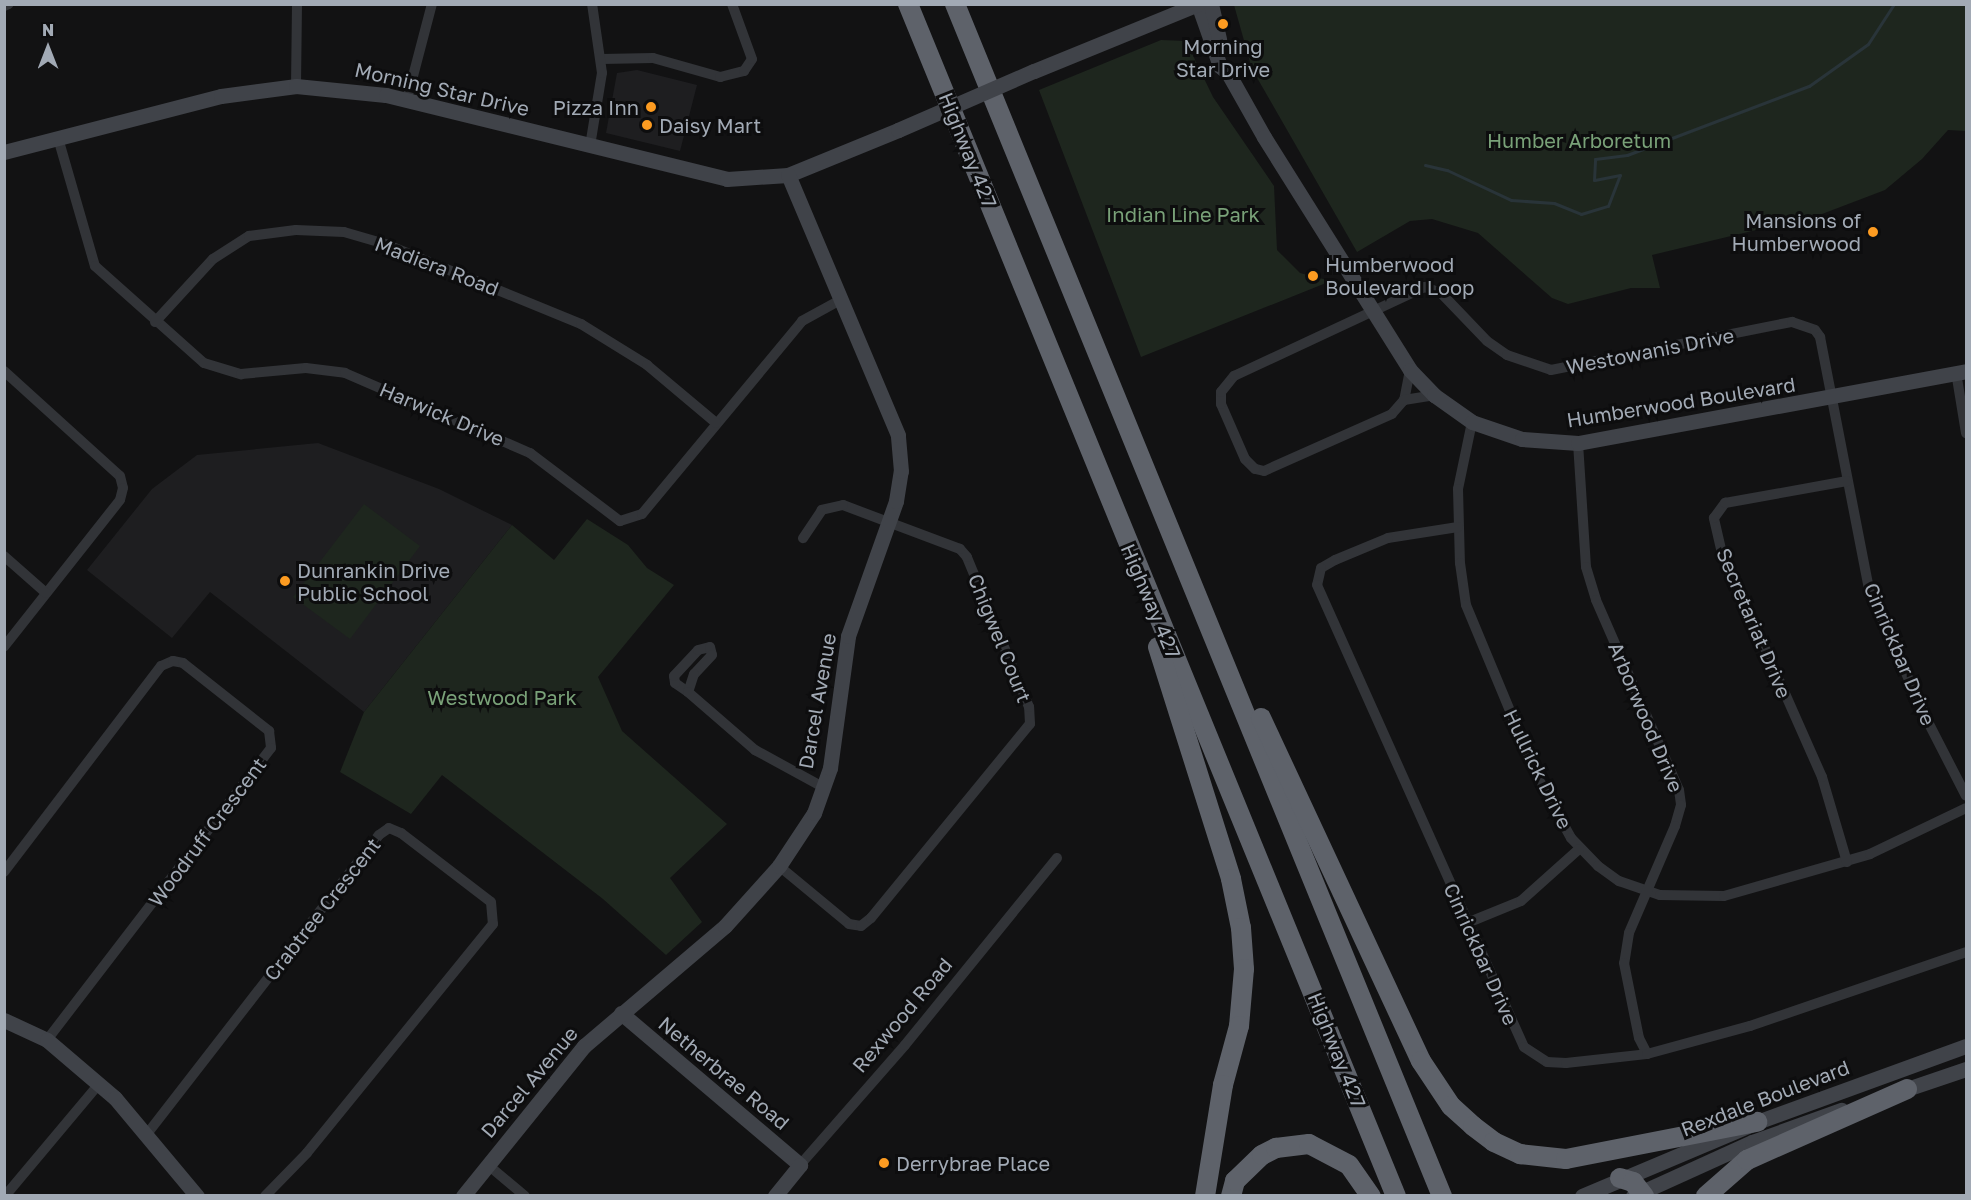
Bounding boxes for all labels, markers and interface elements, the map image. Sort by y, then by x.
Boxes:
marker: Morning Star Drive [1216,17,1230,31]
north arrow [18,18,78,78]
text: N [42,20,54,40]
place label: Morning Star Drive [1176,34,1270,81]
street label: Morning Star Drive [352,57,532,121]
street label: Highway 427 [934,89,1002,211]
place label: Pizza Inn [553,95,639,119]
marker: Pizza Inn [644,100,658,114]
place label: Daisy Mart [659,113,761,137]
marker: Daisy Mart [640,118,654,132]
park label: Humber Arboretum [1487,128,1671,152]
park label: Indian Line Park [1106,202,1260,226]
place label: Mansions of Humberwood [1732,208,1861,255]
marker: Mansions of Humberwood [1866,225,1880,239]
street label: Madiera Road [372,231,502,301]
place label: Humberwood Boulevard Loop [1325,252,1474,299]
marker: Humberwood Boulevard Loop [1306,269,1320,283]
street label: Westowanis Drive [1564,323,1736,379]
street label: Humberwood Boulevard [1565,372,1797,432]
street label: Harwick Drive [376,377,508,451]
street label: Highway 427 [1116,540,1186,662]
street label: Secretariat Drive [1712,544,1796,702]
place label: Dunrankin Drive Public School [297,558,450,605]
street label: Chigwel Court [963,570,1037,706]
marker: Dunrankin Drive Public School [278,574,292,588]
street label: Cinrickbar Drive [1859,579,1941,729]
street label: Darcel Avenue [793,631,841,771]
street label: Arborwood Drive [1604,638,1688,796]
park label: Westwood Park [427,685,577,709]
street label: Hullrick Drive [1499,705,1577,833]
street label: Woodruff Crescent [143,753,271,911]
street label: Crabtree Crescent [259,833,385,985]
street label: Cinrickbar Drive [1439,879,1523,1029]
street label: Rexwood Road [847,953,957,1077]
street label: Highway 427 [1303,989,1371,1111]
street label: Netherbrae Road [654,1011,794,1135]
street label: Darcel Avenue [476,1022,582,1142]
street label: Rexdale Boulevard [1677,1055,1853,1141]
place label: Derrybrae Place [896,1151,1050,1175]
marker: Derrybrae Place [877,1156,891,1170]

